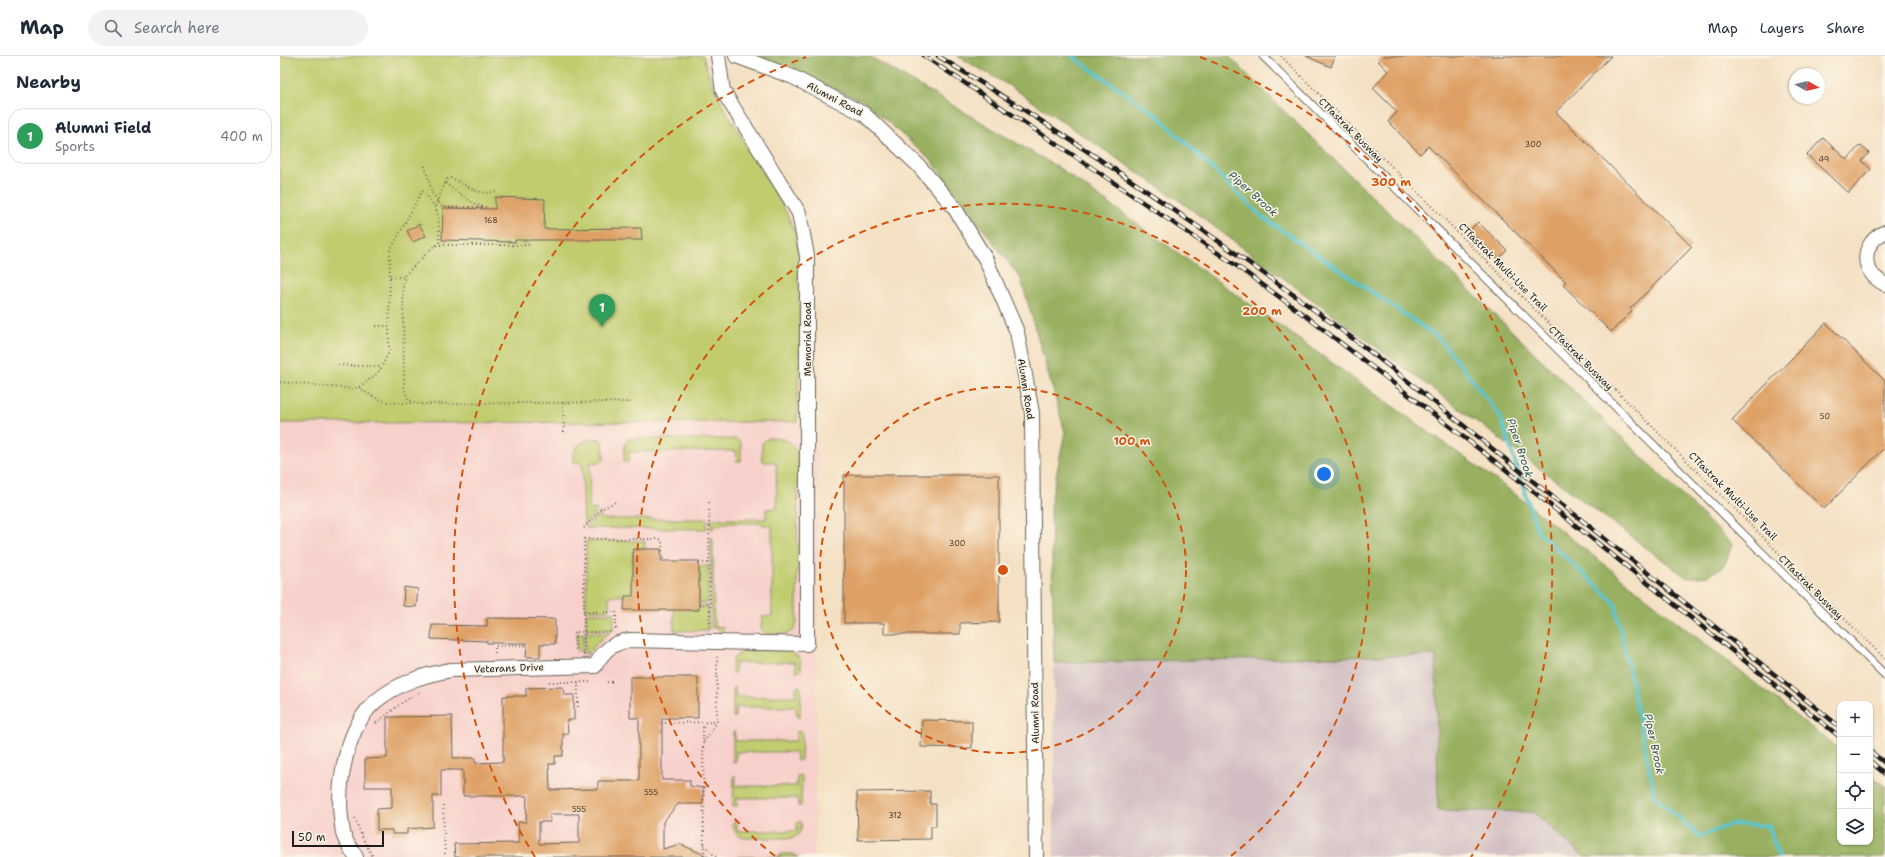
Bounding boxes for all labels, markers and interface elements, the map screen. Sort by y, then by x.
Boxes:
search box [88,10,368,46]
text: Map [20,15,64,40]
icon: search [102,17,124,39]
text: Search here [134,18,220,38]
text: Map [1708,19,1738,37]
text: Layers [1760,19,1804,37]
text: Share [1826,19,1865,37]
north arrow [1789,68,1825,104]
text: Nearby [16,71,81,93]
street label: Alumni Road [805,79,866,120]
street label: CTfastrak Busway [1316,95,1386,165]
text: Alumni Field [55,118,151,138]
text: 1 [27,128,33,145]
text: 400 m [220,128,263,145]
text: Sports [55,138,95,155]
house number: 300 [1525,139,1541,150]
house number: 49 [1819,154,1829,165]
water label: Piper Brook [1225,168,1282,221]
text: 300 m [1371,174,1411,190]
house number: 168 [484,215,498,226]
street label: CTfastrak Multi-Use Trail [1456,220,1550,314]
pin: 1 [589,294,615,327]
street label: Memorial Road [801,301,814,376]
text: 200 m [1242,303,1282,319]
street label: CTfastrak Busway [1546,323,1616,393]
street label: Alumni Road [1015,357,1037,421]
house number: 50 [1820,411,1830,422]
water label: Piper Brook [1503,416,1537,480]
text: 100 m [1114,433,1151,449]
street label: CTfastrak Multi-Use Trail [1686,449,1780,543]
your location [1314,464,1334,484]
house number: 300 [949,538,965,549]
street label: CTfastrak Busway [1776,552,1846,622]
centre of rings [996,563,1010,577]
street label: Veterans Drive [474,660,545,676]
street label: Alumni Road [1028,681,1042,744]
map controls [1837,701,1873,845]
button: + [1837,701,1873,737]
water label: Piper Brook [1640,712,1668,776]
button: − [1837,737,1873,773]
button: locate [1837,773,1873,809]
house number: 555 [644,787,658,798]
house number: 555 [572,804,586,815]
button: layers [1837,809,1873,845]
house number: 312 [888,810,902,821]
scale bar [292,829,384,848]
text: 50 m [298,830,326,845]

